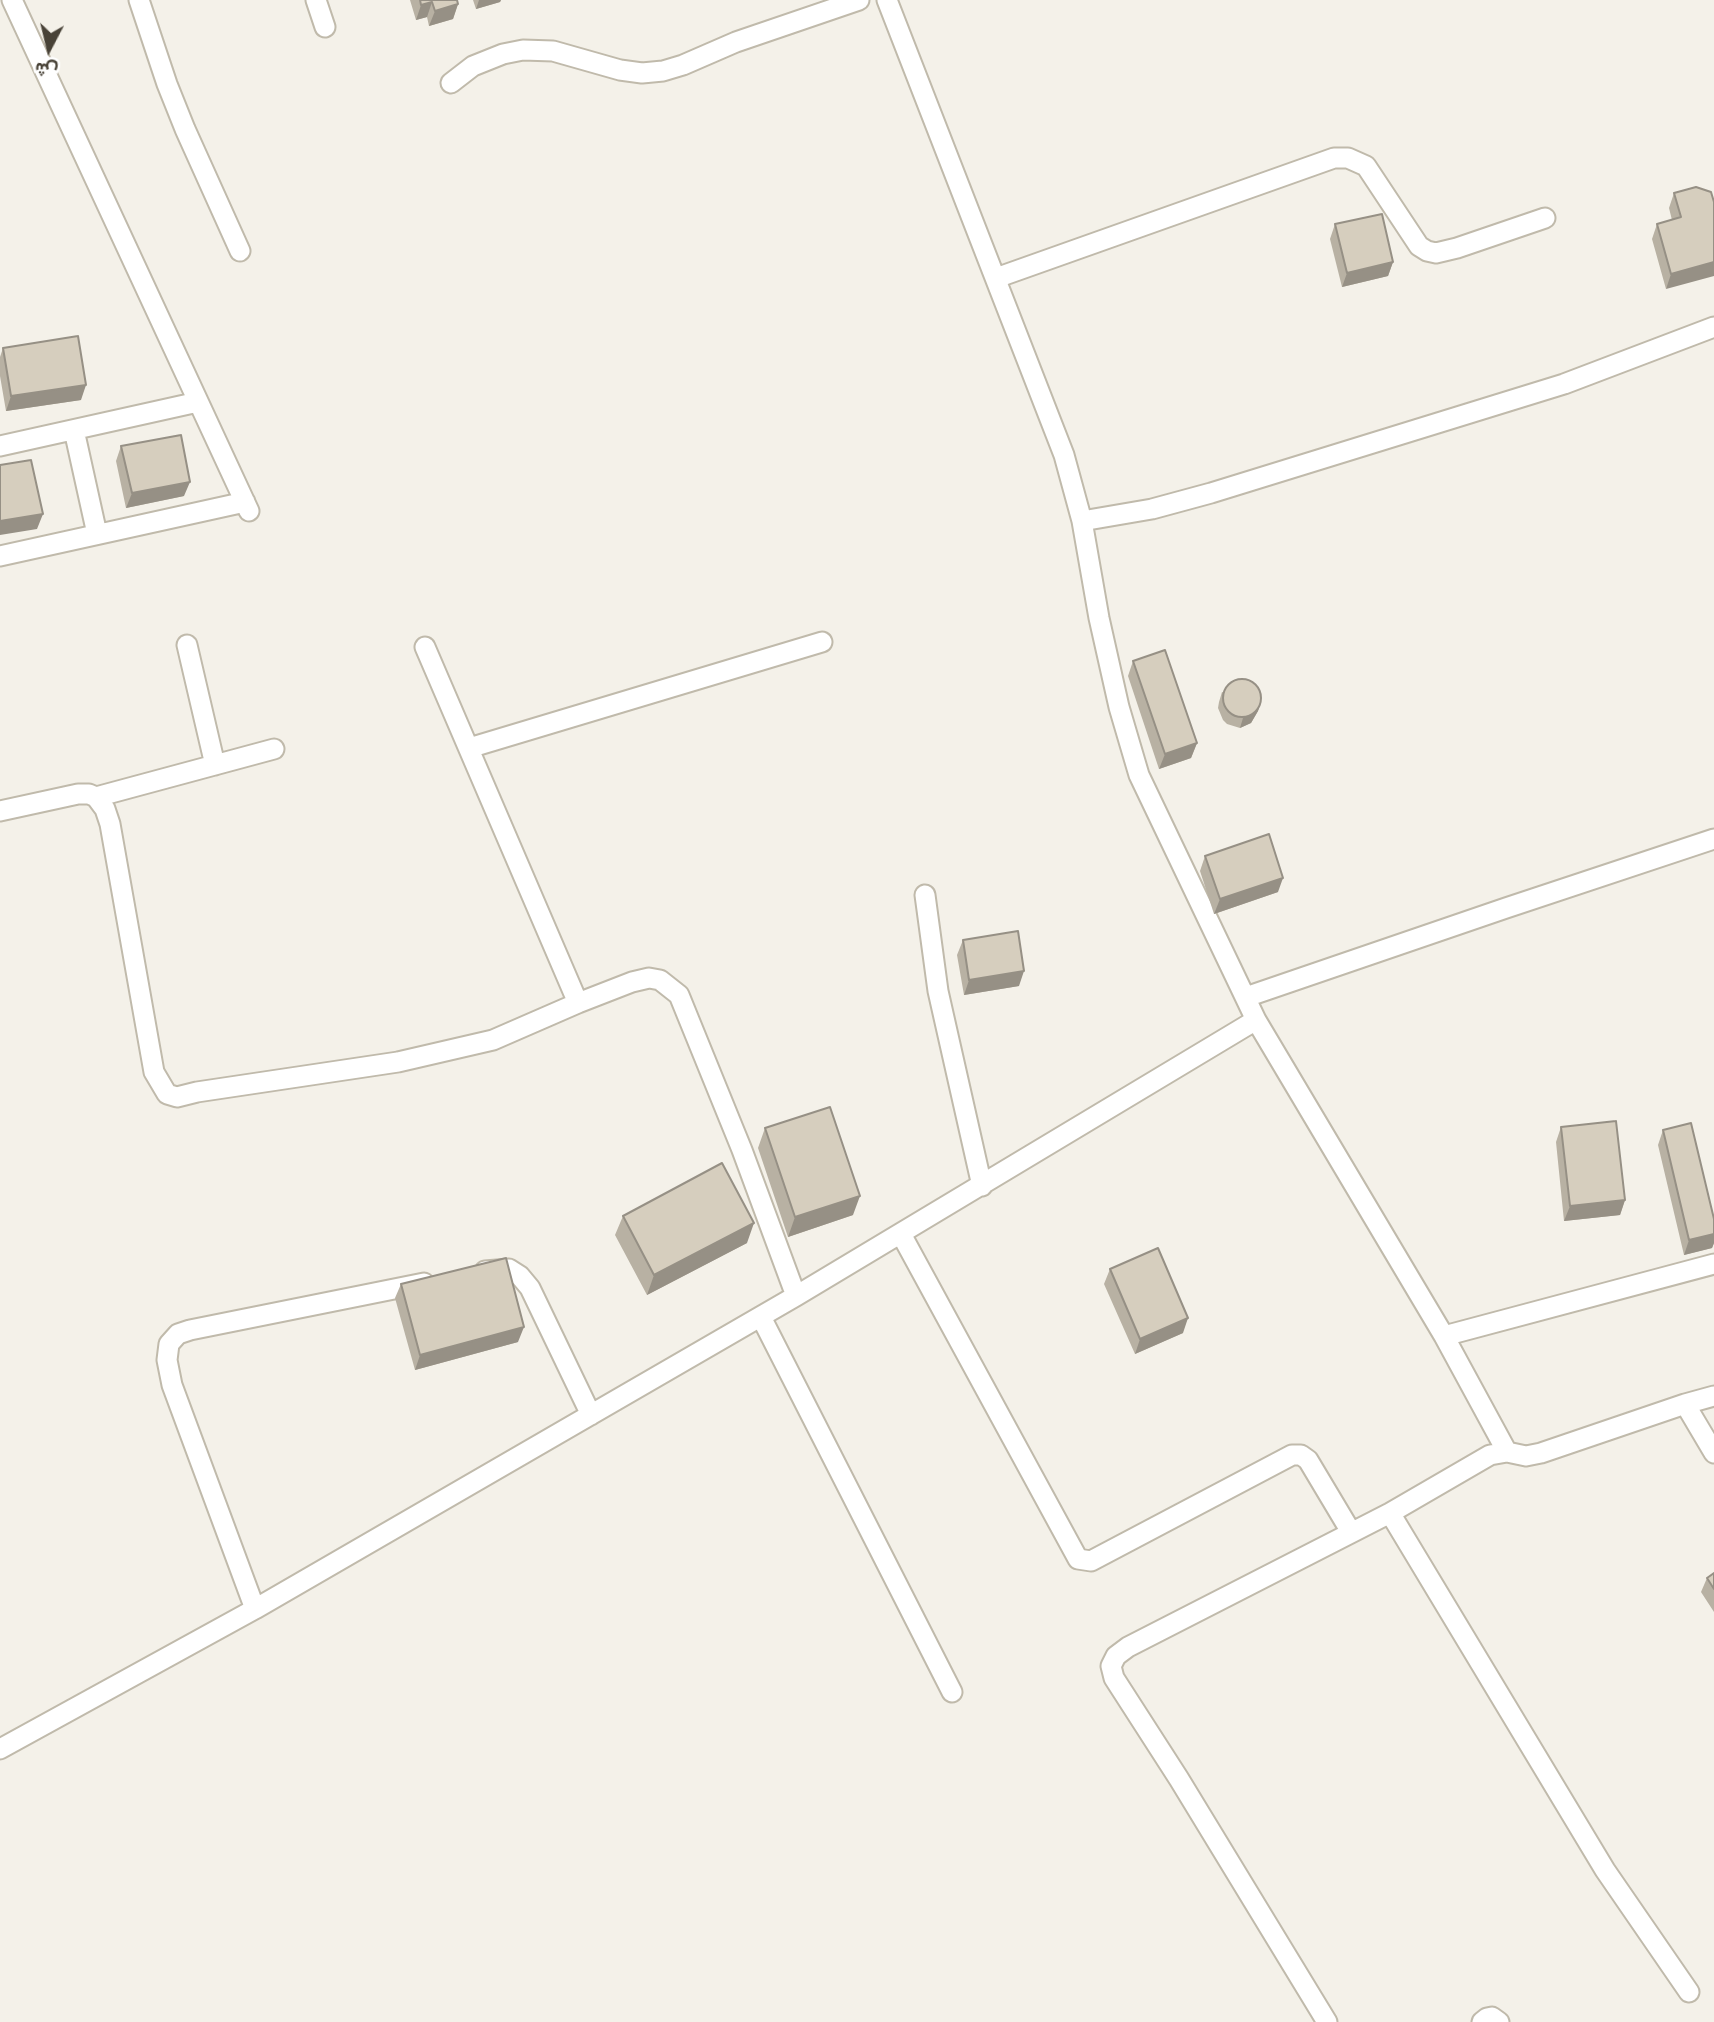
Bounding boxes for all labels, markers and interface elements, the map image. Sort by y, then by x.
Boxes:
north arrow [14,14,84,84]
text: ش [33,56,59,85]

